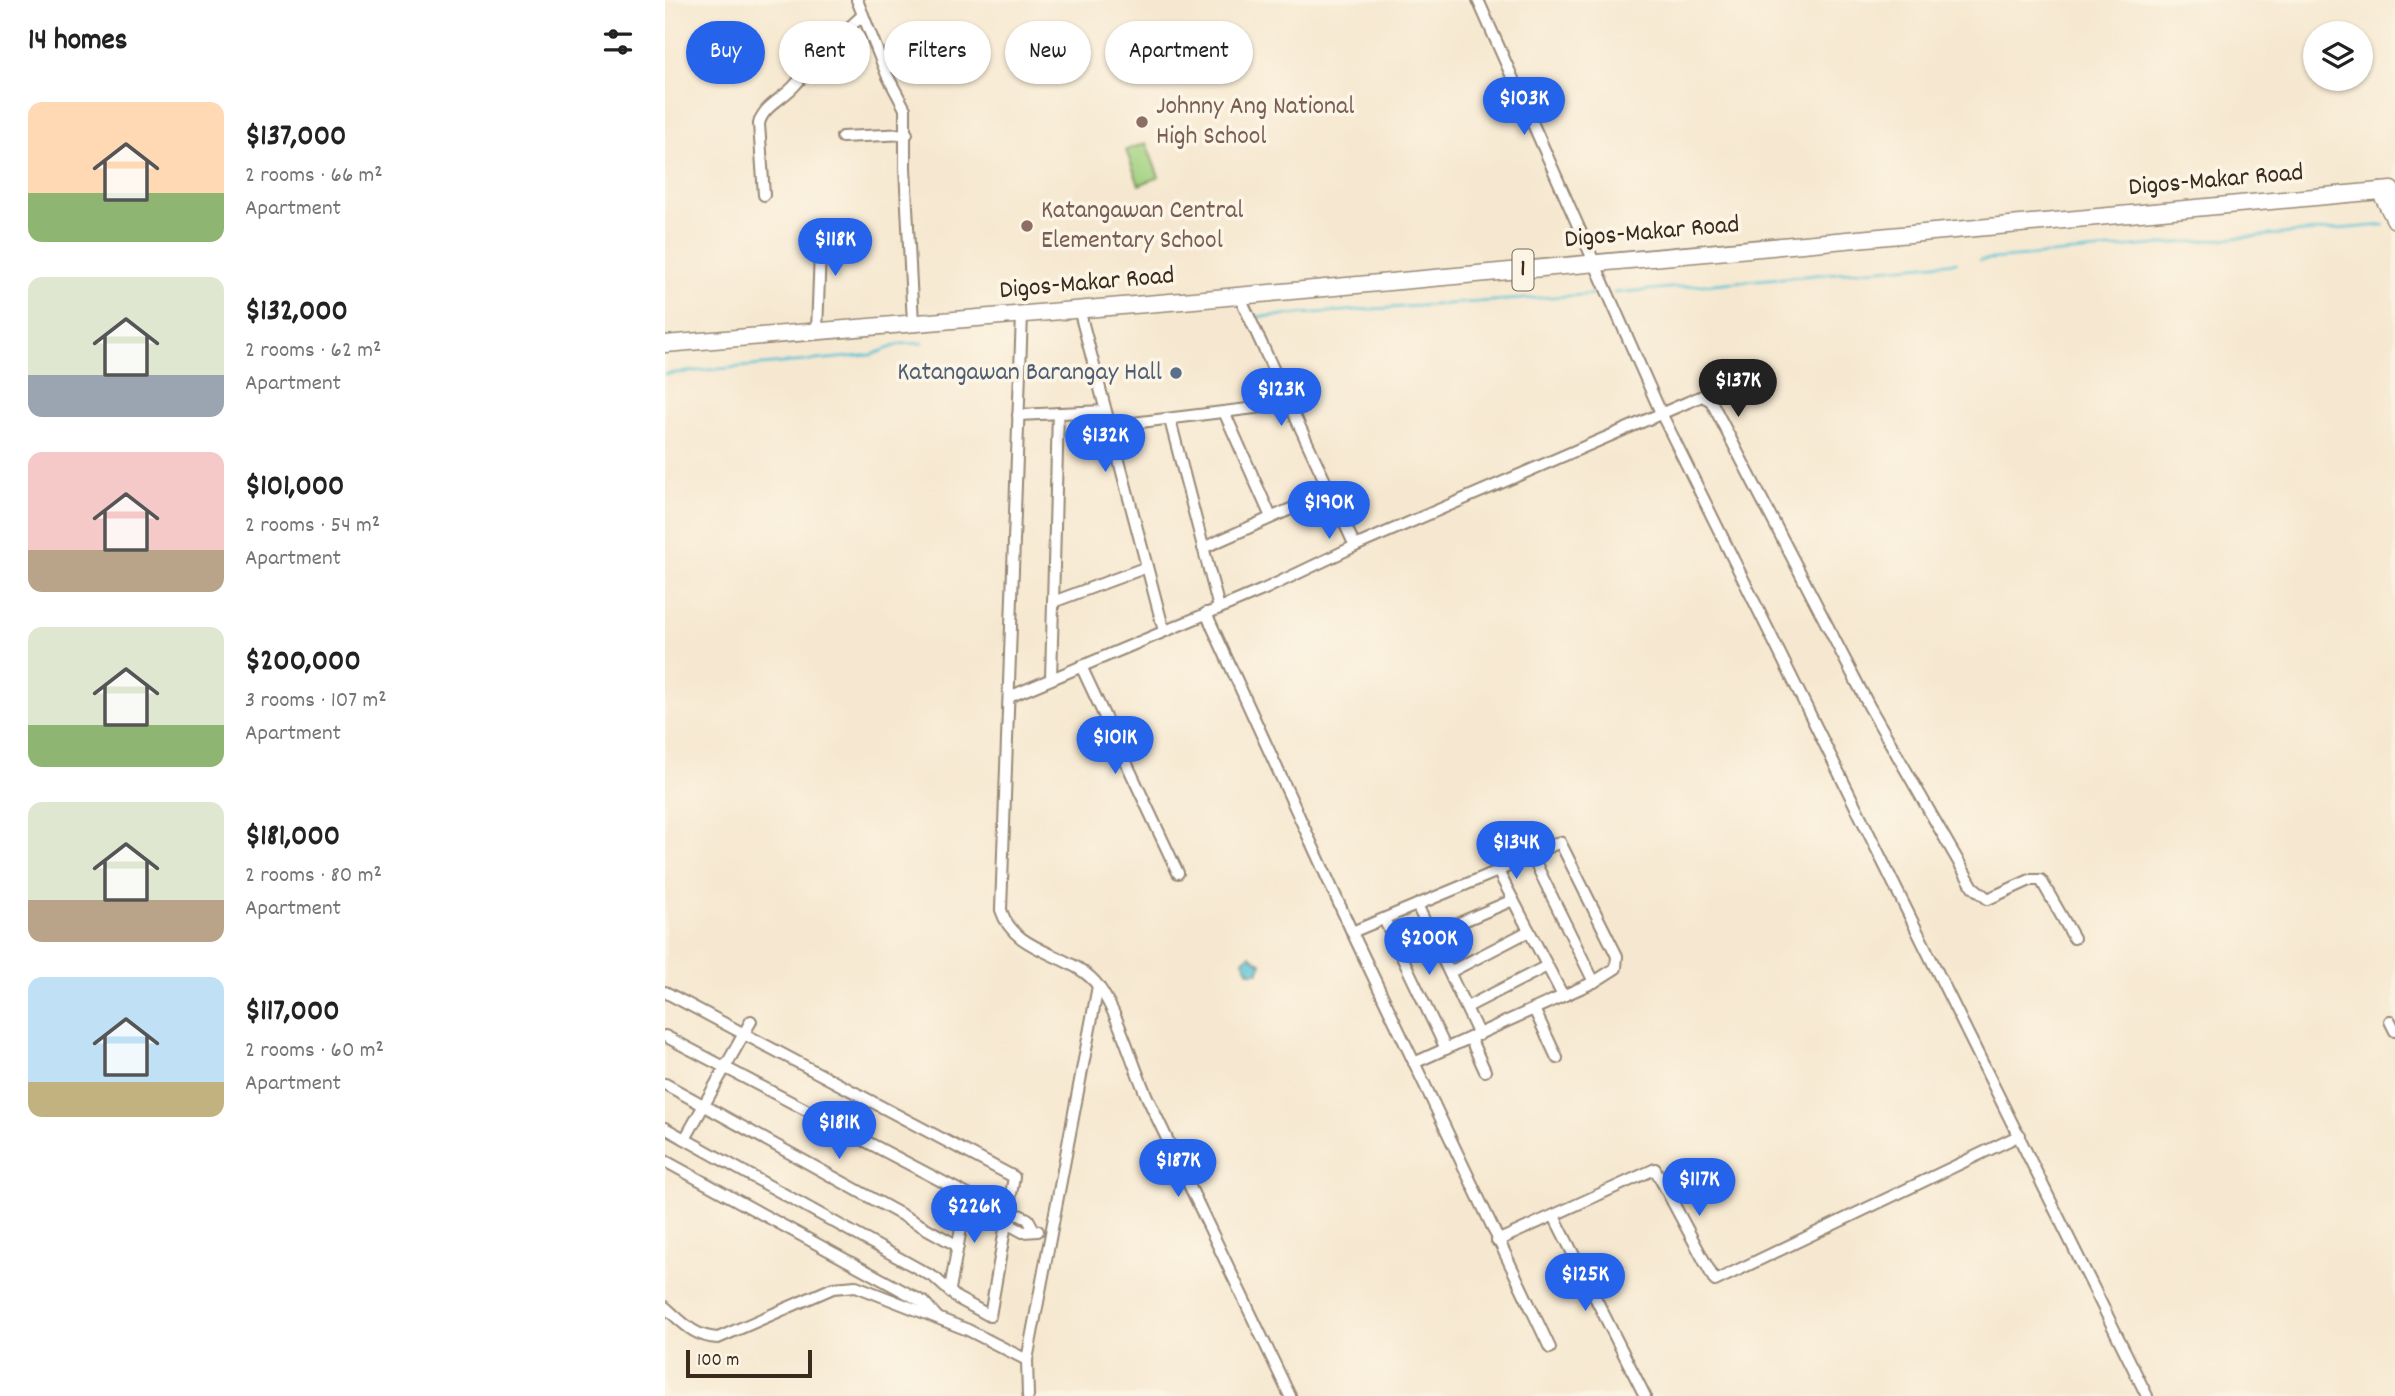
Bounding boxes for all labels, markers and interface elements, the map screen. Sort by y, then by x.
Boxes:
text: 14 homes [28,21,127,64]
chip: Buy [686,21,765,84]
chip: Rent [779,21,870,84]
chip: Filters [884,21,991,84]
chip: New [1005,21,1091,84]
chip: Apartment [1105,21,1253,84]
map controls [2303,21,2373,91]
button: layers [2303,21,2373,91]
icon: filters [599,23,637,61]
pin: $103K [1475,78,1573,137]
text: $103K [1499,83,1549,116]
place label: Johnny Ang National High School [1156,89,1354,156]
marker: Johnny Ang National High School [1134,114,1150,130]
text: $137,000 [245,117,346,160]
icon: home [84,130,168,214]
street label: Digos-Makar Road [2127,155,2305,207]
text: 2 rooms · 66 m² [245,160,383,193]
text: Apartment [245,193,341,226]
place label: Katangawan Central Elementary School [1041,193,1243,260]
street label: Digos-Makar Road [1563,207,1741,259]
pin: $118K [786,218,884,278]
marker: Katangawan Central Elementary School [1019,218,1035,234]
text: $118K [814,224,856,257]
road number: 1 [1513,249,1533,290]
street label: Digos-Makar Road [998,258,1176,310]
text: $132,000 [245,292,348,335]
icon: home [84,305,168,389]
text: 2 rooms · 62 m² [245,335,381,368]
place label: Katangawan Barangay Hall [897,355,1162,392]
pin: $137K [1689,360,1787,419]
marker: Katangawan Barangay Hall [1168,365,1184,381]
text: $137K [1715,365,1761,398]
text: Apartment [245,368,341,401]
pin: $123K [1232,368,1330,428]
text: $123K [1257,374,1305,407]
pin: $132K [1056,414,1154,474]
text: $132K [1081,420,1129,453]
text: $101,000 [245,467,344,510]
icon: home [84,480,168,564]
pin: $190K [1280,482,1378,541]
text: $190K [1304,487,1354,520]
text: 2 rooms · 54 m² [245,510,380,543]
text: Apartment [245,543,341,576]
text: $200,000 [245,642,361,685]
icon: home [84,655,168,739]
text: 3 rooms · 107 m² [245,685,387,718]
pin: $101K [1066,716,1164,776]
text: Apartment [245,718,341,751]
text: $101K [1093,722,1137,755]
text: $181,000 [245,817,340,860]
pin: $134K [1467,822,1565,881]
text: $134K [1492,827,1540,860]
icon: home [84,830,168,914]
text: 2 rooms · 80 m² [245,860,382,893]
text: Apartment [245,893,341,926]
pin: $200K [1380,918,1478,977]
text: $200K [1400,923,1458,956]
text: $117,000 [245,992,340,1035]
icon: home [84,1005,168,1089]
text: 2 rooms · 60 m² [245,1035,384,1068]
text: Apartment [245,1068,341,1101]
pin: $181K [790,1102,888,1161]
text: $181K [818,1107,860,1140]
pin: $187K [1129,1140,1227,1199]
text: $187K [1155,1145,1201,1178]
pin: $117K [1650,1158,1748,1218]
text: $117K [1678,1164,1720,1197]
pin: $226K [925,1186,1023,1245]
text: $226K [947,1191,1001,1224]
pin: $125K [1536,1254,1634,1313]
text: $125K [1561,1259,1609,1292]
scale bar [686,1347,812,1379]
text: 100 m [697,1348,739,1375]

